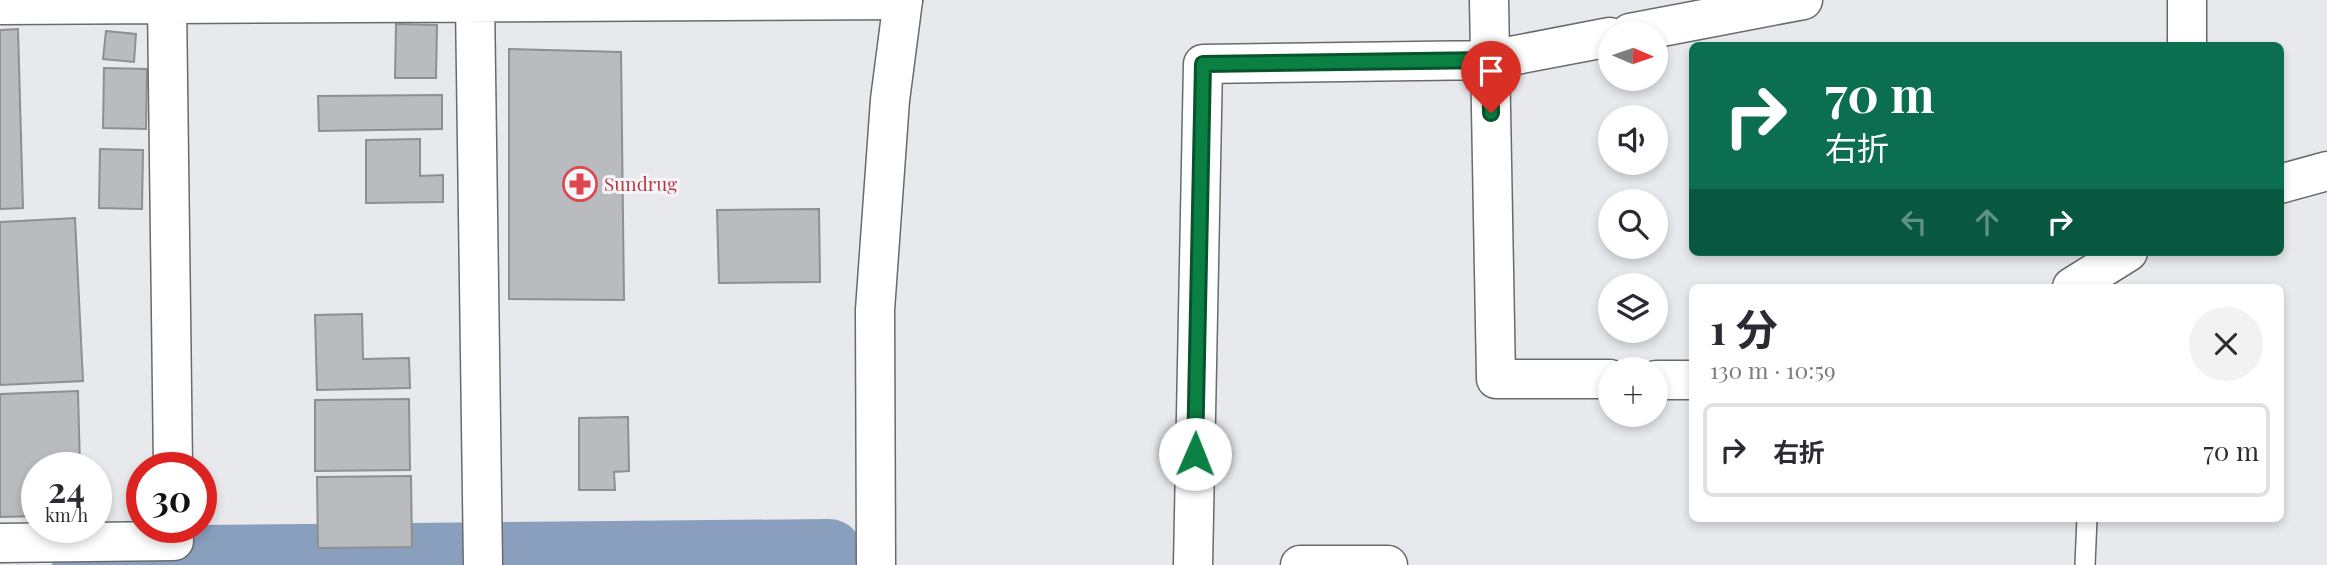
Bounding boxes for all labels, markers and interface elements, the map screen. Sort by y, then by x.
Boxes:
north arrow [1598,21,1668,91]
map controls [1598,21,1668,427]
pin [1461,41,1521,113]
icon: arrive [1472,52,1510,90]
text: 70 m [1825,60,1935,125]
icon: right [1710,70,1801,161]
button: sound [1598,105,1668,175]
text: 右折 [1825,125,1889,168]
pharmacy icon: Sundrug [561,165,599,203]
place label: Sundrug [604,170,677,196]
button: search [1598,189,1668,259]
icon: left [1895,203,1933,241]
icon: ahead [1968,203,2006,241]
icon: right [2041,203,2079,241]
button: layers [1598,273,1668,343]
text: 1 分 [1710,300,1778,356]
button: close [2189,307,2263,381]
text: 130 m · 10:59 [1710,354,1836,385]
button: + [1598,357,1668,427]
position arrow [1158,417,1232,491]
icon: right [1714,431,1752,469]
text: 70 m [2203,433,2259,468]
text: 右折 [1773,434,1825,469]
speed limit sign: 30 [126,452,217,543]
text: 24 [48,465,85,512]
text: km/h [45,503,88,527]

